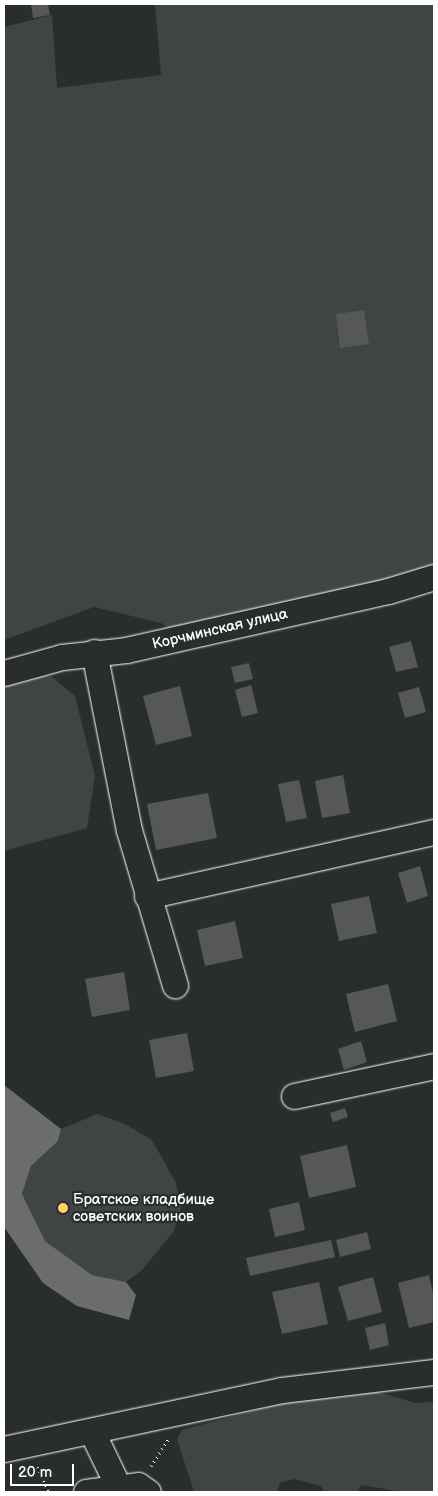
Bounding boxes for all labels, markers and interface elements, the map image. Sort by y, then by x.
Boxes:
street label: Корчминская улица [151,605,289,653]
place label: Братское кладбище советских воинов [73,1190,214,1225]
marker: Братское кладбище советских воинов [57,1202,69,1214]
scale bar [12,1454,76,1486]
text: 20 m [18,1463,52,1482]

